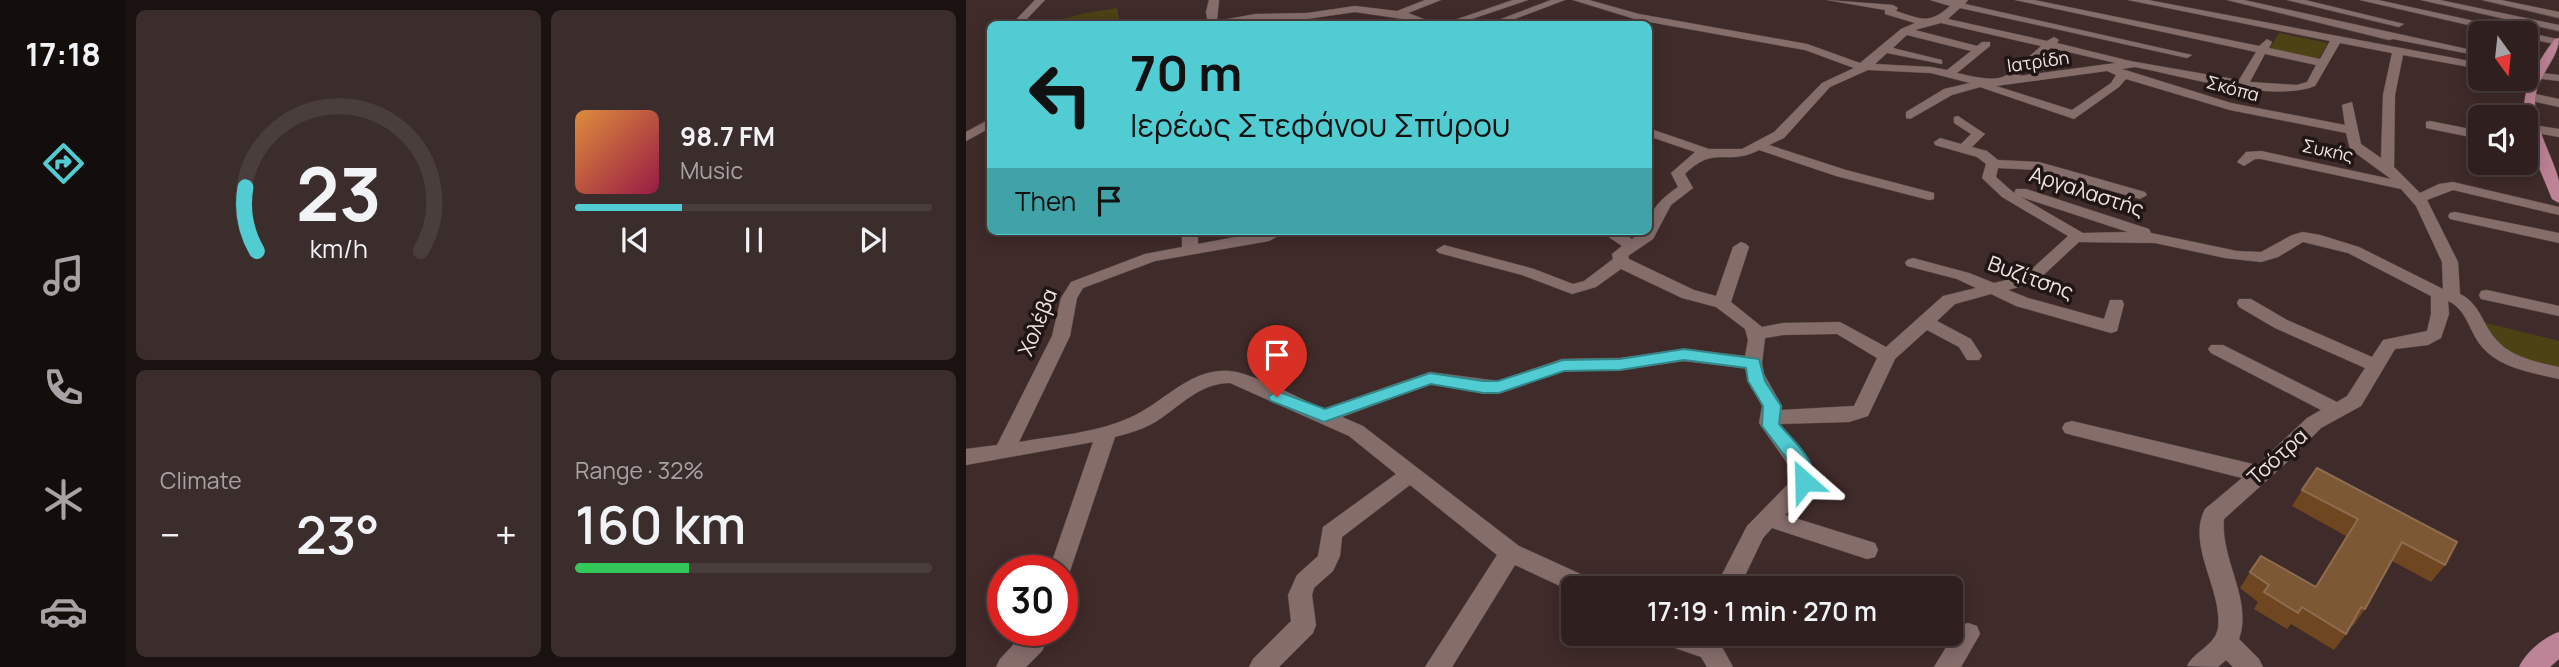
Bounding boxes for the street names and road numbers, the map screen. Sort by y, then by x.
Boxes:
street label: Ιατρίδη [2005,45,2071,77]
street label: Σκόπα [2204,69,2262,107]
street label: Συκής [2300,133,2356,167]
street label: Αργαλαστής [2026,159,2148,223]
street label: Βυζίτσης [1984,249,2078,305]
street label: Χολέβα [1011,284,1063,360]
street label: Τσότρα [2241,422,2313,490]

